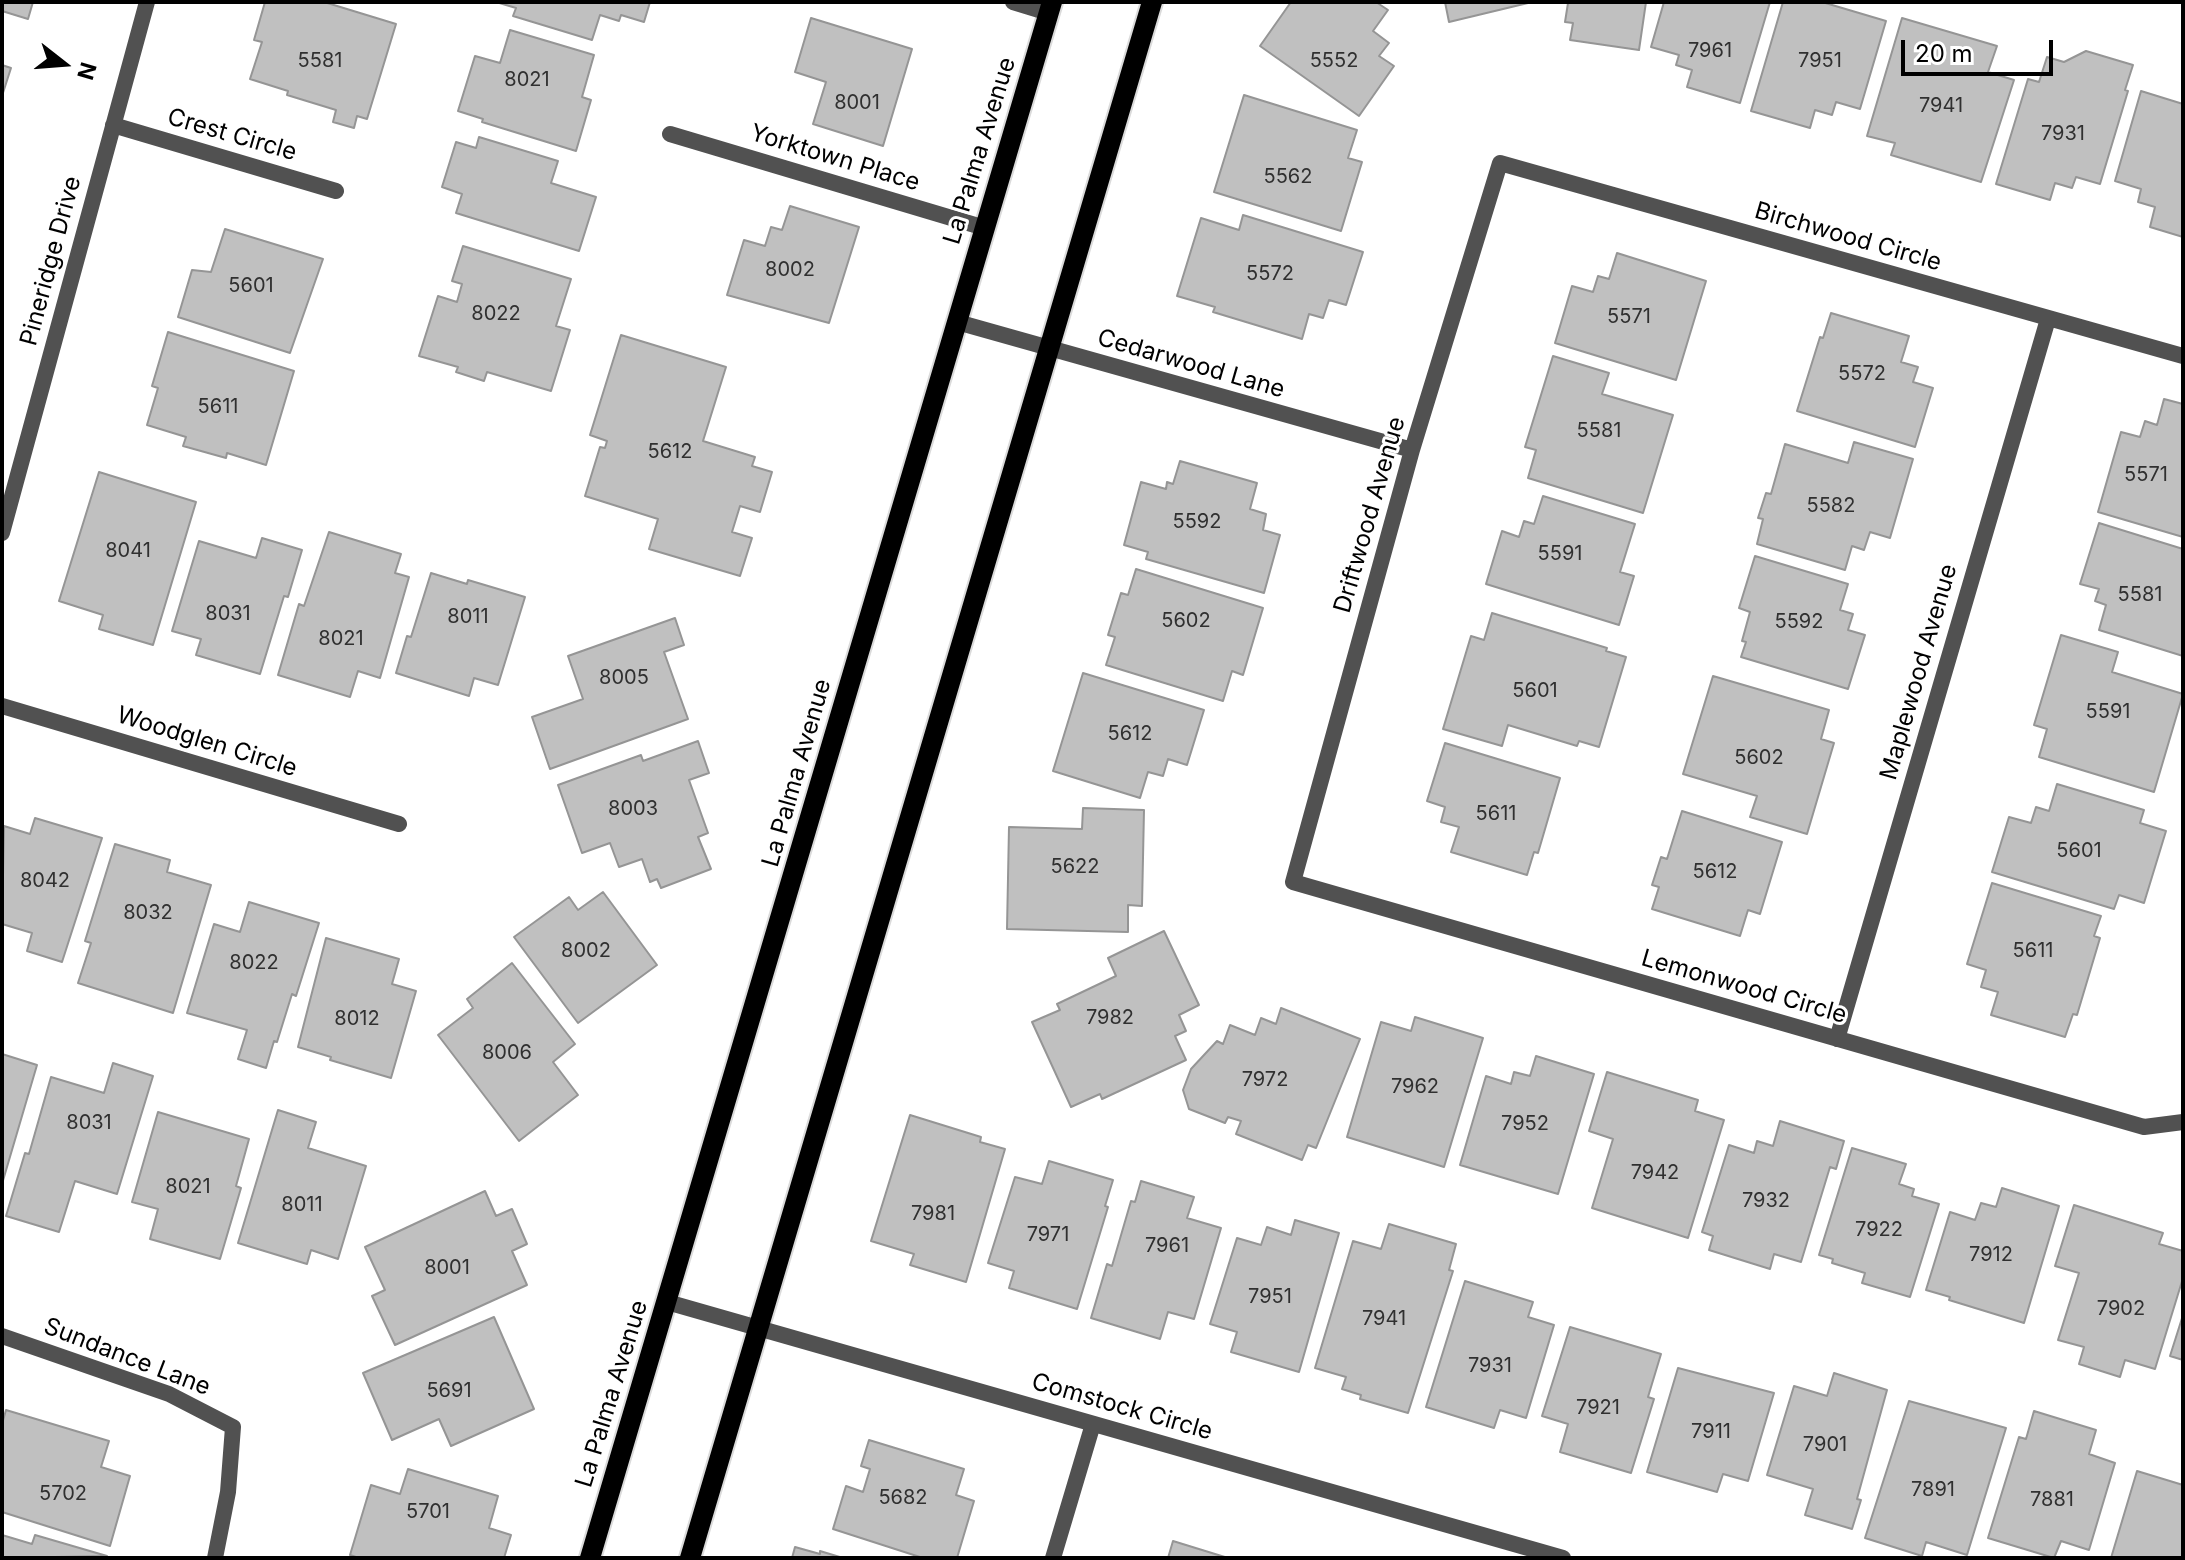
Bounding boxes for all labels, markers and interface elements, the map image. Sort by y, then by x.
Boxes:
north arrow [24,24,104,104]
scale bar [1905,24,2057,74]
house number: 7961 [1688,39,1732,63]
text: 20 m [1915,39,1973,68]
house number: 5581 [298,49,342,73]
house number: 5552 [1310,49,1358,73]
house number: 7951 [1798,49,1842,73]
street label: La Palma Avenue [938,54,1022,248]
text: N [72,59,102,83]
house number: 8021 [504,68,550,92]
house number: 8001 [834,91,880,115]
house number: 7941 [1919,94,1963,118]
street label: Crest Circle [164,103,300,167]
street label: Yorktown Place [747,119,923,197]
house number: 7931 [2041,122,2085,146]
house number: 5562 [1264,165,1312,189]
street label: Pineridge Drive [15,173,87,349]
street label: Birchwood Circle [1751,197,1945,277]
house number: 8002 [765,258,815,282]
house number: 5572 [1246,262,1294,286]
house number: 5601 [228,274,274,298]
house number: 8022 [471,302,521,326]
house number: 5571 [1607,305,1651,329]
street label: Cedarwood Lane [1094,323,1288,405]
house number: 5572 [1838,362,1886,386]
house number: 5611 [198,395,238,419]
street label: Driftwood Avenue [1328,414,1412,616]
house number: 5581 [1577,419,1621,443]
house number: 5612 [648,440,692,464]
house number: 5571 [2124,463,2168,487]
house number: 5582 [1807,494,1855,518]
house number: 5592 [1173,510,1221,534]
house number: 8041 [105,539,151,563]
house number: 5591 [1538,542,1582,566]
street label: Maplewood Avenue [1874,561,1964,783]
house number: 5581 [2118,583,2162,607]
house number: 8031 [205,602,251,626]
house number: 8011 [447,605,489,629]
house number: 5602 [1161,609,1211,633]
house number: 5592 [1775,610,1823,634]
house number: 8021 [318,627,364,651]
house number: 8005 [599,666,649,690]
street label: La Palma Avenue [756,676,838,870]
house number: 5601 [1512,679,1558,703]
house number: 5591 [2086,700,2130,724]
street label: Woodglen Circle [113,701,301,783]
house number: 5612 [1108,722,1152,746]
house number: 5602 [1734,746,1784,770]
house number: 8003 [608,797,658,821]
house number: 5611 [1476,802,1516,826]
house number: 5601 [2056,839,2102,863]
house number: 5622 [1051,855,1099,879]
house number: 5612 [1693,860,1737,884]
house number: 8042 [20,869,70,893]
house number: 8032 [123,901,173,925]
house number: 8002 [561,939,611,963]
house number: 5611 [2013,939,2053,963]
street label: Lemonwood Circle [1638,944,1850,1030]
house number: 8022 [229,951,279,975]
house number: 7982 [1086,1006,1134,1030]
house number: 8012 [334,1007,380,1031]
house number: 8006 [482,1041,532,1065]
house number: 7972 [1242,1068,1288,1092]
house number: 7962 [1391,1075,1439,1099]
house number: 8031 [66,1111,112,1135]
house number: 7952 [1501,1112,1549,1136]
house number: 7942 [1631,1161,1679,1185]
house number: 8021 [165,1175,211,1199]
house number: 7932 [1742,1189,1790,1213]
house number: 8011 [281,1193,323,1217]
house number: 7981 [911,1202,955,1226]
house number: 7922 [1855,1218,1903,1242]
house number: 7971 [1027,1223,1069,1247]
house number: 7961 [1145,1234,1189,1258]
house number: 7912 [1969,1243,2013,1267]
house number: 8001 [424,1256,470,1280]
house number: 7951 [1248,1285,1292,1309]
street label: La Palma Avenue [570,1297,654,1491]
house number: 7902 [2097,1297,2145,1321]
house number: 7941 [1362,1307,1406,1331]
street label: Sundance Lane [40,1312,214,1402]
house number: 7931 [1468,1354,1512,1378]
street label: Comstock Circle [1028,1367,1216,1447]
house number: 5691 [426,1379,472,1403]
house number: 7921 [1576,1396,1620,1420]
house number: 7911 [1691,1420,1731,1444]
house number: 7901 [1803,1433,1847,1457]
house number: 7891 [1911,1478,1955,1502]
house number: 5702 [39,1482,87,1506]
house number: 5682 [878,1486,928,1510]
house number: 7881 [2030,1488,2074,1512]
house number: 5701 [406,1500,450,1524]

